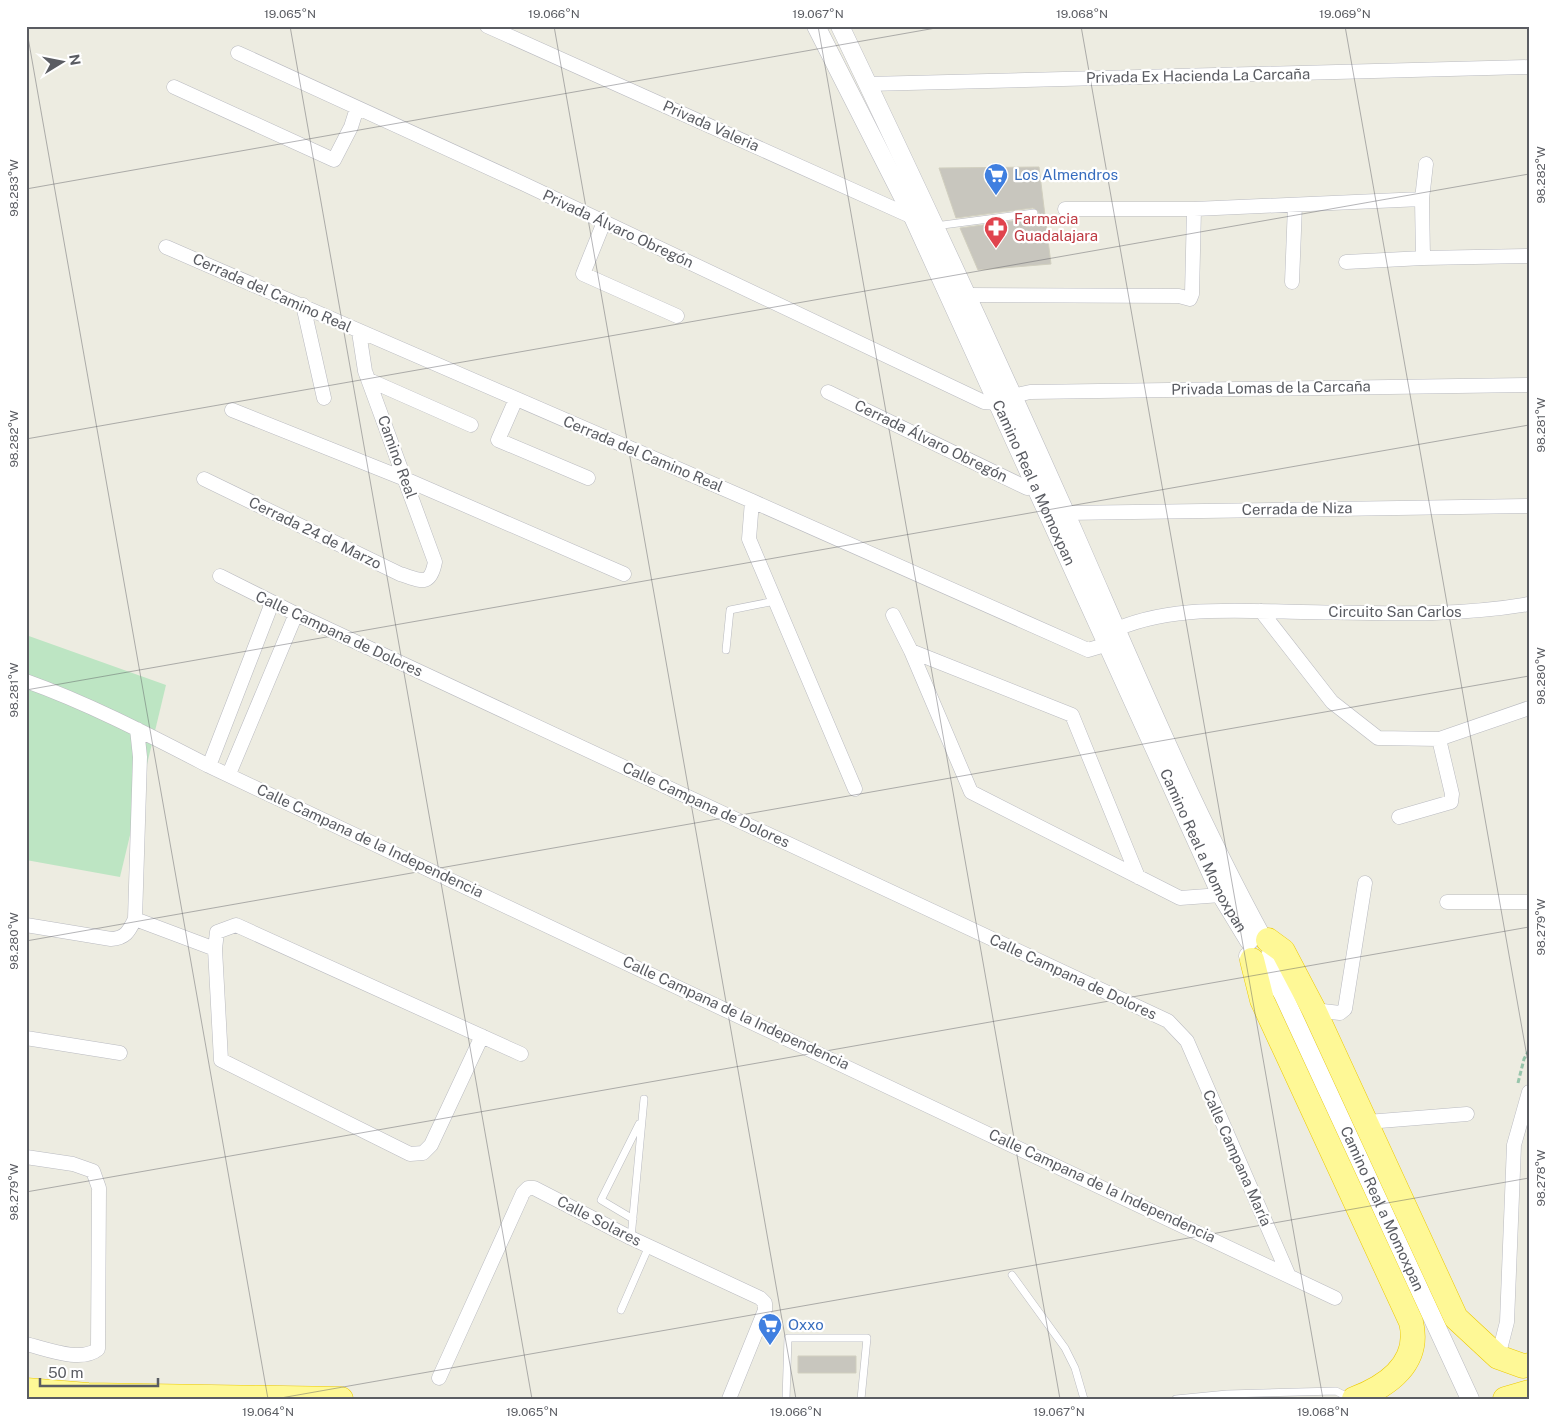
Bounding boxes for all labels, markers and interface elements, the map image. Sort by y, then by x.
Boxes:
text: 19.065°N [264,7,316,21]
text: 19.066°N [528,7,580,21]
text: 19.067°N [792,7,844,21]
text: 19.068°N [1056,7,1108,21]
text: 19.069°N [1319,7,1371,21]
north arrow [38,38,88,88]
text: N [66,53,84,67]
street label: Privada Ex Hacienda La Carcaña [1086,65,1310,86]
street label: Privada Valeria [660,97,762,154]
text: 98.282°W [1534,146,1548,204]
text: 98.283°W [7,159,21,217]
supermarket icon: Los Almendros [983,162,1009,196]
place label: Los Almendros [1014,166,1118,183]
street label: Privada Álvaro Obregón [540,186,696,271]
place label: Farmacia Guadalajara [1014,210,1098,244]
pharmacy icon: Farmacia Guadalajara [983,215,1009,249]
street label: Cerrada del Camino Real [190,250,354,335]
street label: Privada Lomas de la Carcaña [1171,377,1371,398]
street label: Cerrada Álvaro Obregón [852,396,1010,485]
street label: Camino Real a Momoxpan [989,397,1079,568]
text: 98.281°W [1534,397,1548,452]
text: 98.282°W [7,410,21,468]
street label: Cerrada del Camino Real [561,412,726,495]
street label: Camino Real [375,413,420,501]
street label: Cerrada 24 de Marzo [246,493,384,572]
street label: Cerrada de Niza [1241,499,1353,518]
street label: Calle Campana de Dolores [253,587,425,680]
street label: Circuito San Carlos [1328,603,1462,620]
text: 98.280°W [1534,647,1548,705]
text: 98.281°W [7,662,21,717]
street label: Calle Campana de Dolores [620,758,792,851]
street label: Camino Real a Momoxpan [1157,766,1250,935]
street label: Calle Campana de la Independencia [254,780,486,901]
text: 98.279°W [1534,898,1548,955]
text: 98.280°W [7,912,21,970]
street label: Calle Campana de Dolores [987,930,1159,1023]
street label: Calle Campana de la Independencia [620,952,852,1073]
street label: Calle Campana María [1200,1087,1275,1229]
street label: Camino Real a Momoxpan [1337,1123,1428,1294]
street label: Calle Campana de la Independencia [986,1125,1218,1246]
text: 98.278°W [1534,1149,1548,1207]
text: 98.279°W [7,1163,21,1220]
street label: Calle Solares [554,1192,644,1249]
supermarket icon: Oxxo [757,1312,783,1346]
place label: Oxxo [788,1316,824,1333]
scale bar [40,1355,158,1387]
text: 50 m [48,1364,83,1381]
text: 19.064°N [242,1405,294,1419]
text: 19.065°N [506,1405,558,1419]
text: 19.066°N [770,1405,822,1419]
text: 19.067°N [1033,1405,1085,1419]
text: 19.068°N [1297,1405,1349,1419]

